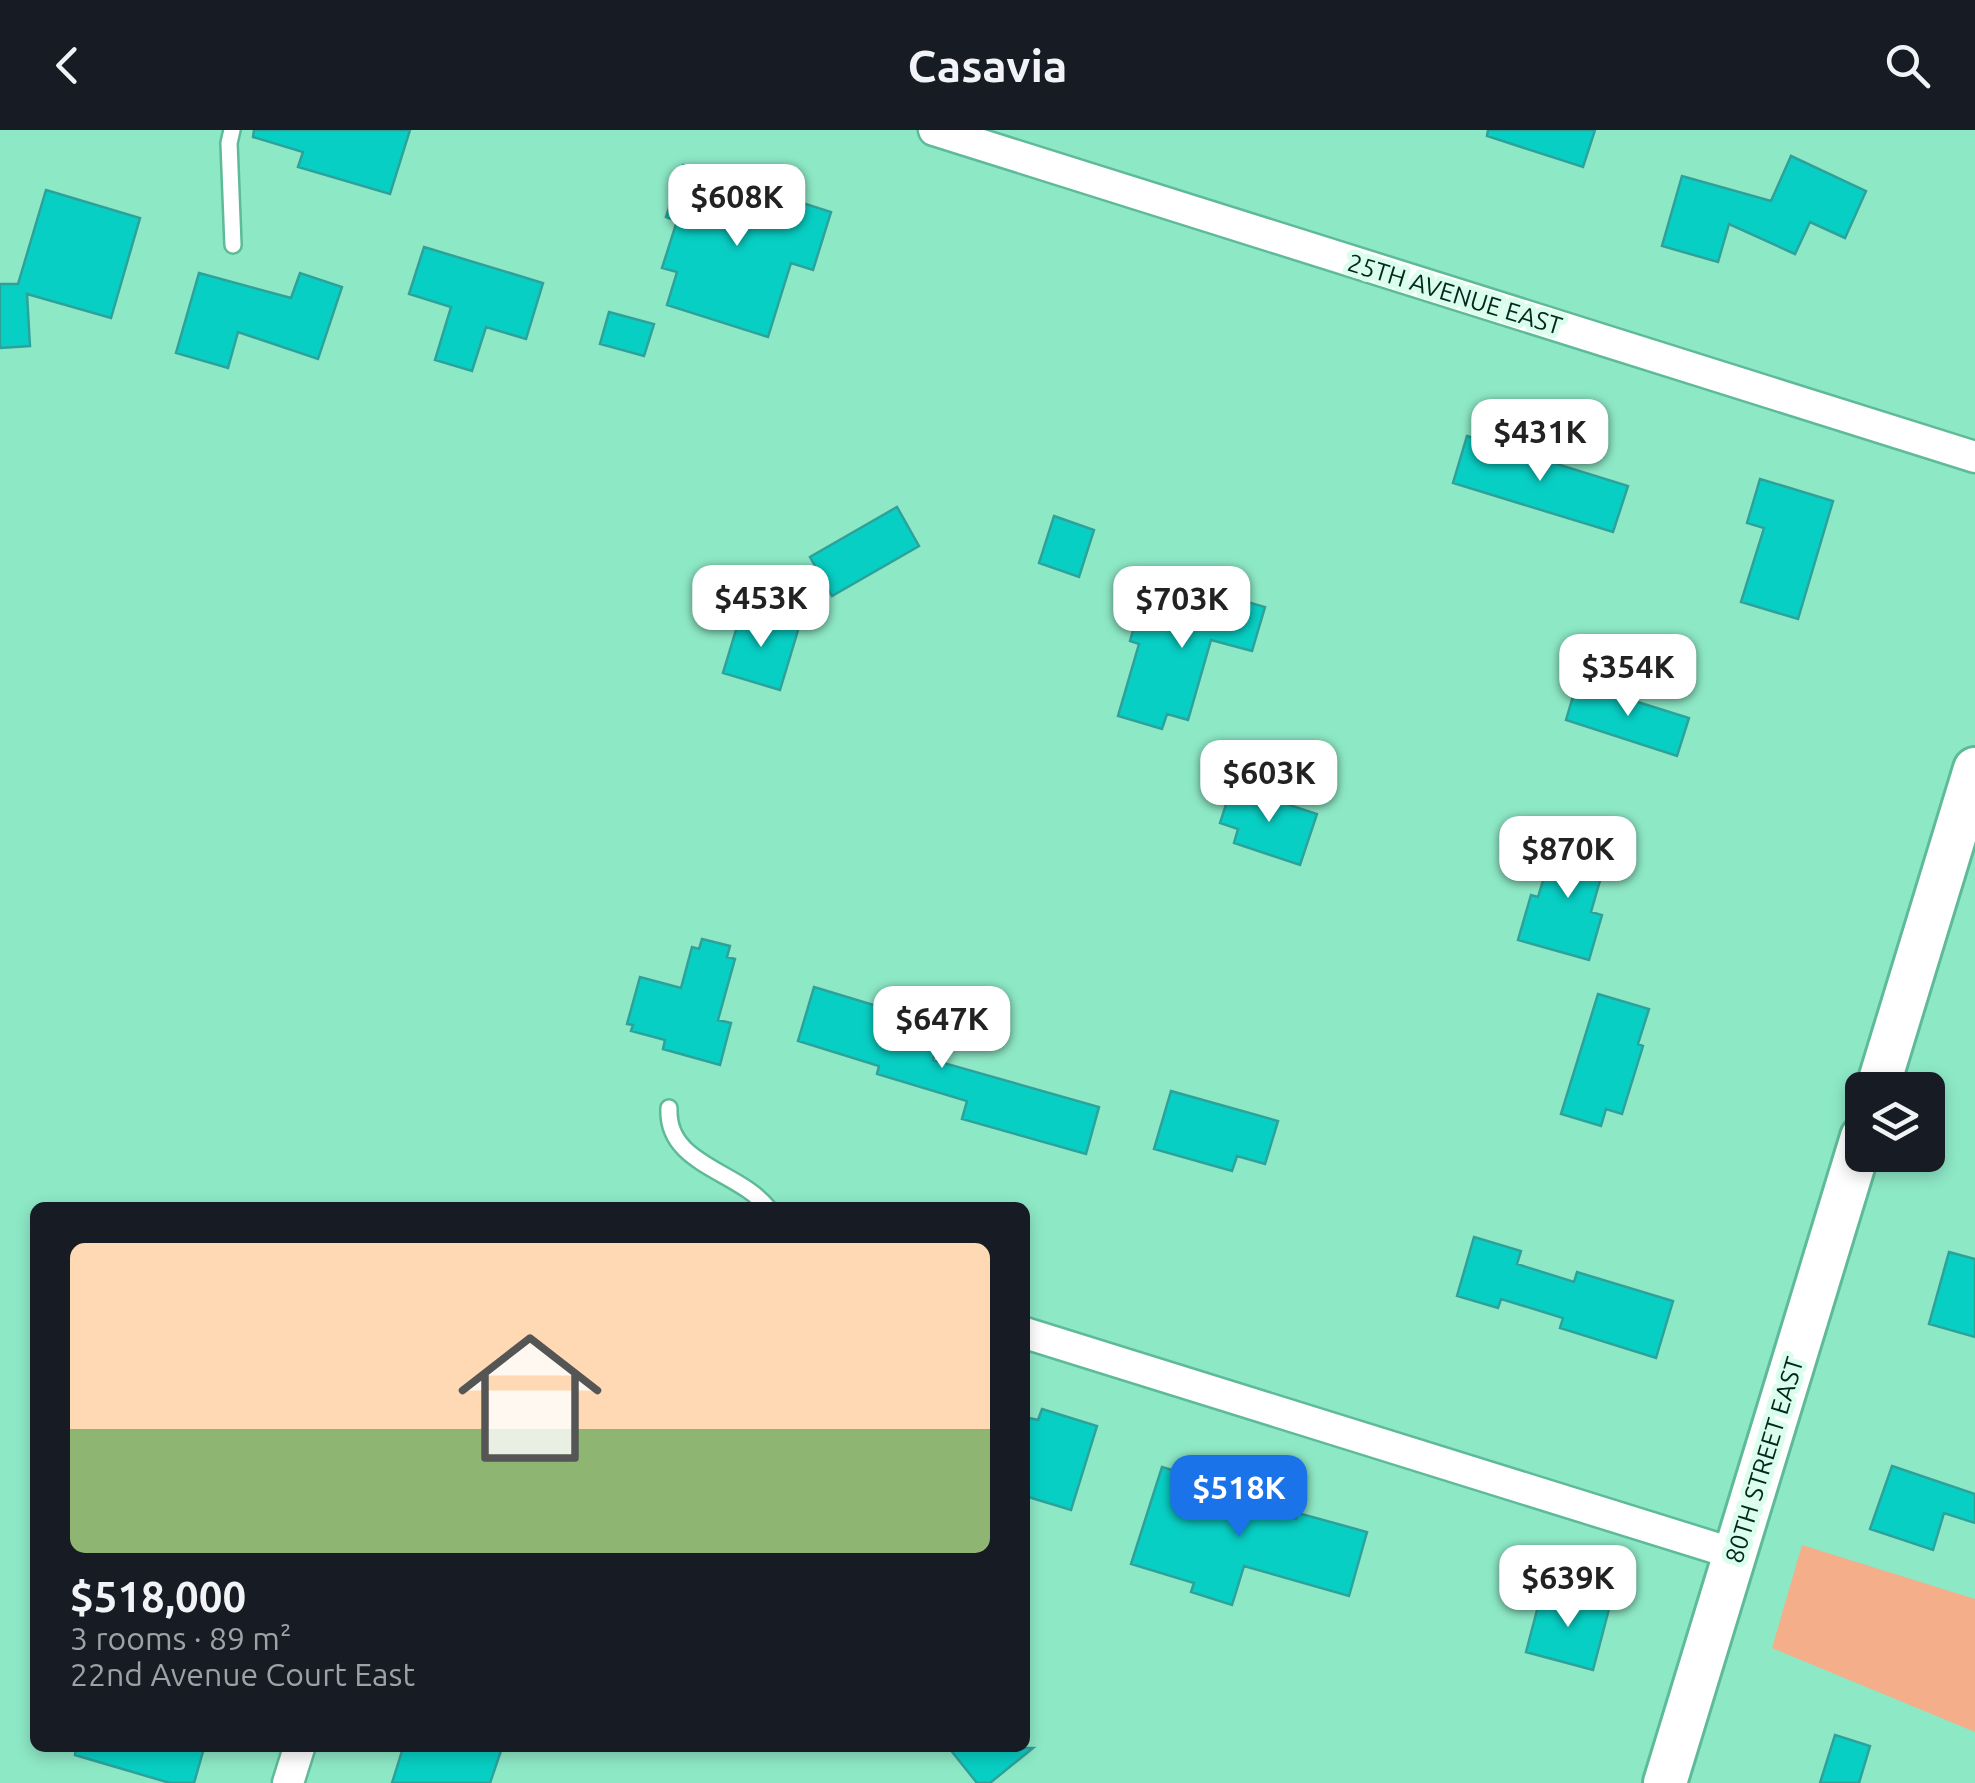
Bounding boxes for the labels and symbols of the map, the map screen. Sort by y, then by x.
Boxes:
pin: $608K [667,164,807,249]
street label: 25TH AVENUE EAST [1344,248,1566,340]
pin: $431K [1470,399,1610,484]
pin: $453K [691,565,831,650]
pin: $703K [1112,566,1252,651]
pin: $354K [1558,634,1698,719]
pin: $603K [1199,740,1339,825]
pin: $870K [1498,816,1638,901]
pin: $647K [872,986,1012,1071]
street label: 80TH STREET EAST [1719,1354,1809,1566]
pin: $518K [1169,1455,1309,1540]
pin: $639K [1498,1545,1638,1630]

